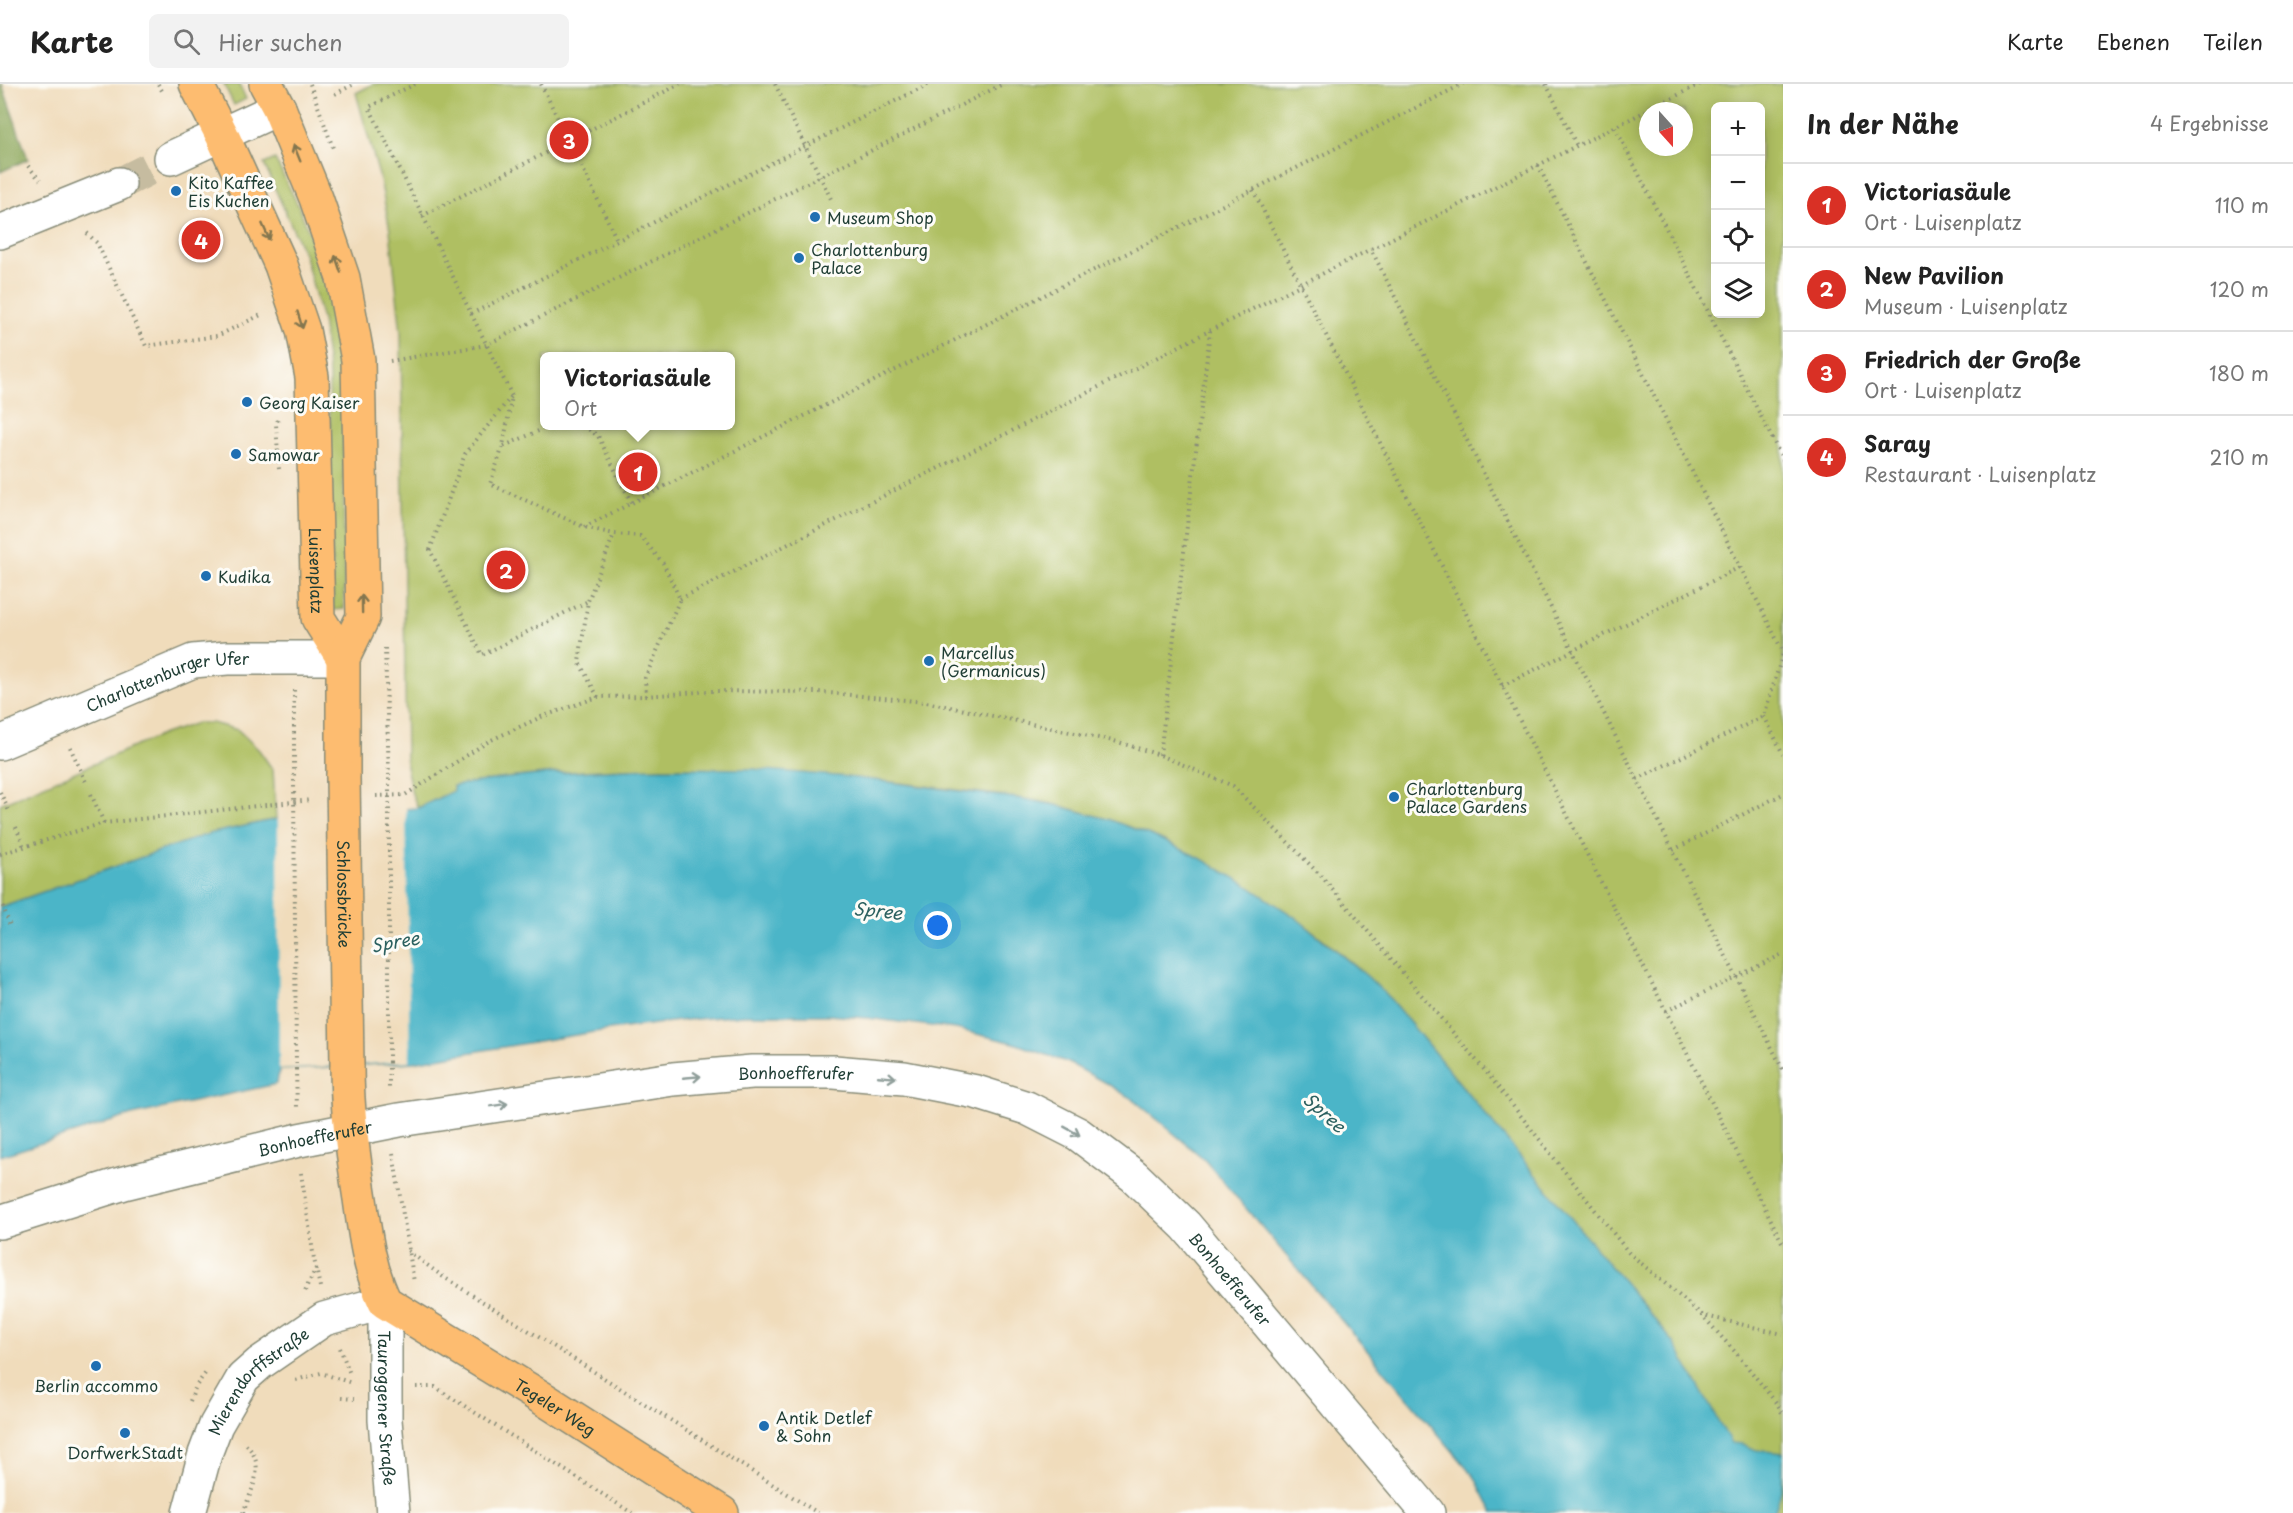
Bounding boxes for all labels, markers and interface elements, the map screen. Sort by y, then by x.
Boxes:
search box [149,14,569,68]
text: Karte [30,20,113,63]
icon: search [170,25,203,58]
text: Hier suchen [218,25,343,58]
text: Karte [2007,25,2064,57]
text: Ebenen [2097,25,2170,57]
text: Teilen [2203,25,2263,57]
north arrow [1639,102,1693,156]
map controls [1711,102,1765,318]
button: + [1711,102,1765,156]
text: In der Nähe [1807,104,1959,143]
text: 4 Ergebnisse [2150,108,2269,138]
pin: 3 [550,118,588,162]
one-way arrow [291,144,302,163]
button: − [1711,156,1765,210]
place label: Kito Kaffee Eis Kuchen [188,170,274,212]
text: Victoriasäule [1864,174,2011,207]
marker: Kito Kaffee Eis Kuchen [169,184,183,198]
text: 1 [1822,190,1831,220]
text: 110 m [2215,190,2269,220]
place label: Museum Shop [827,205,934,229]
text: Ort · Luisenplatz [1864,207,2021,237]
marker: Museum Shop [808,210,822,224]
button: locate [1711,210,1765,264]
pin: 4 [182,218,220,262]
one-way arrow [260,223,272,241]
place label: Charlottenburg Palace [811,237,928,279]
marker: Charlottenburg Palace [792,251,806,265]
one-way arrow [332,255,343,274]
text: New Pavilion [1864,258,2004,291]
button: layers [1711,264,1765,318]
text: 2 [1819,274,1834,304]
text: 120 m [2210,274,2269,304]
text: Museum · Luisenplatz [1864,291,2067,321]
one-way arrow [295,310,306,329]
text: Friedrich der Große [1864,342,2081,375]
popup [540,352,735,430]
text: 3 [1820,358,1833,388]
text: 180 m [2209,358,2269,388]
text: Victoriasäule [564,360,711,393]
text: Ort · Luisenplatz [1864,375,2021,405]
place label: Georg Kaiser [259,390,360,414]
text: Ort [564,393,597,423]
marker: Georg Kaiser [240,395,254,409]
text: Saray [1864,426,1931,459]
place label: Samowar [248,442,320,466]
text: 4 [1820,442,1833,472]
text: 210 m [2210,442,2269,472]
marker: Samowar [229,447,243,461]
pin: 1 [618,450,658,494]
text: Restaurant · Luisenplatz [1864,459,2096,489]
street label: Luisenplatz [304,527,330,614]
pin: 2 [486,548,526,592]
place label: Kudika [218,564,271,588]
marker: Kudika [199,569,213,583]
one-way arrow [357,595,368,615]
place label: Marcellus (Germanicus) [941,640,1046,682]
street label: Charlottenburger Ufer [82,646,250,717]
marker: Marcellus (Germanicus) [922,654,936,668]
place label: Charlottenburg Palace Gardens [1406,776,1527,818]
marker: Charlottenburg Palace Gardens [1387,790,1401,804]
street label: Schlossbrücke [332,840,357,948]
water label: Spree [852,894,905,926]
your location [923,911,952,940]
water label: Spree [369,923,422,959]
street label: Bonhoefferufer [736,1060,855,1086]
one-way arrow [681,1071,701,1082]
one-way arrow [876,1072,896,1083]
water label: Spree [1298,1086,1353,1139]
one-way arrow [489,1099,508,1110]
street label: Bonhoefferufer [255,1114,375,1162]
one-way arrow [1063,1125,1080,1137]
street label: Bonhoefferufer [1184,1226,1278,1331]
street label: Mierendorffstraße [201,1321,313,1438]
street label: Tauroggener Straße [373,1330,403,1486]
marker: Berlin accommo [89,1359,103,1373]
street label: Tegeler Weg [510,1372,601,1441]
place label: Berlin accommo [34,1373,158,1397]
place label: Antik Detlef & Sohn [776,1405,873,1447]
marker: Antik Detlef & Sohn [757,1419,771,1433]
marker: DorfwerkStadt [118,1426,132,1440]
place label: DorfwerkStadt [67,1440,183,1464]

